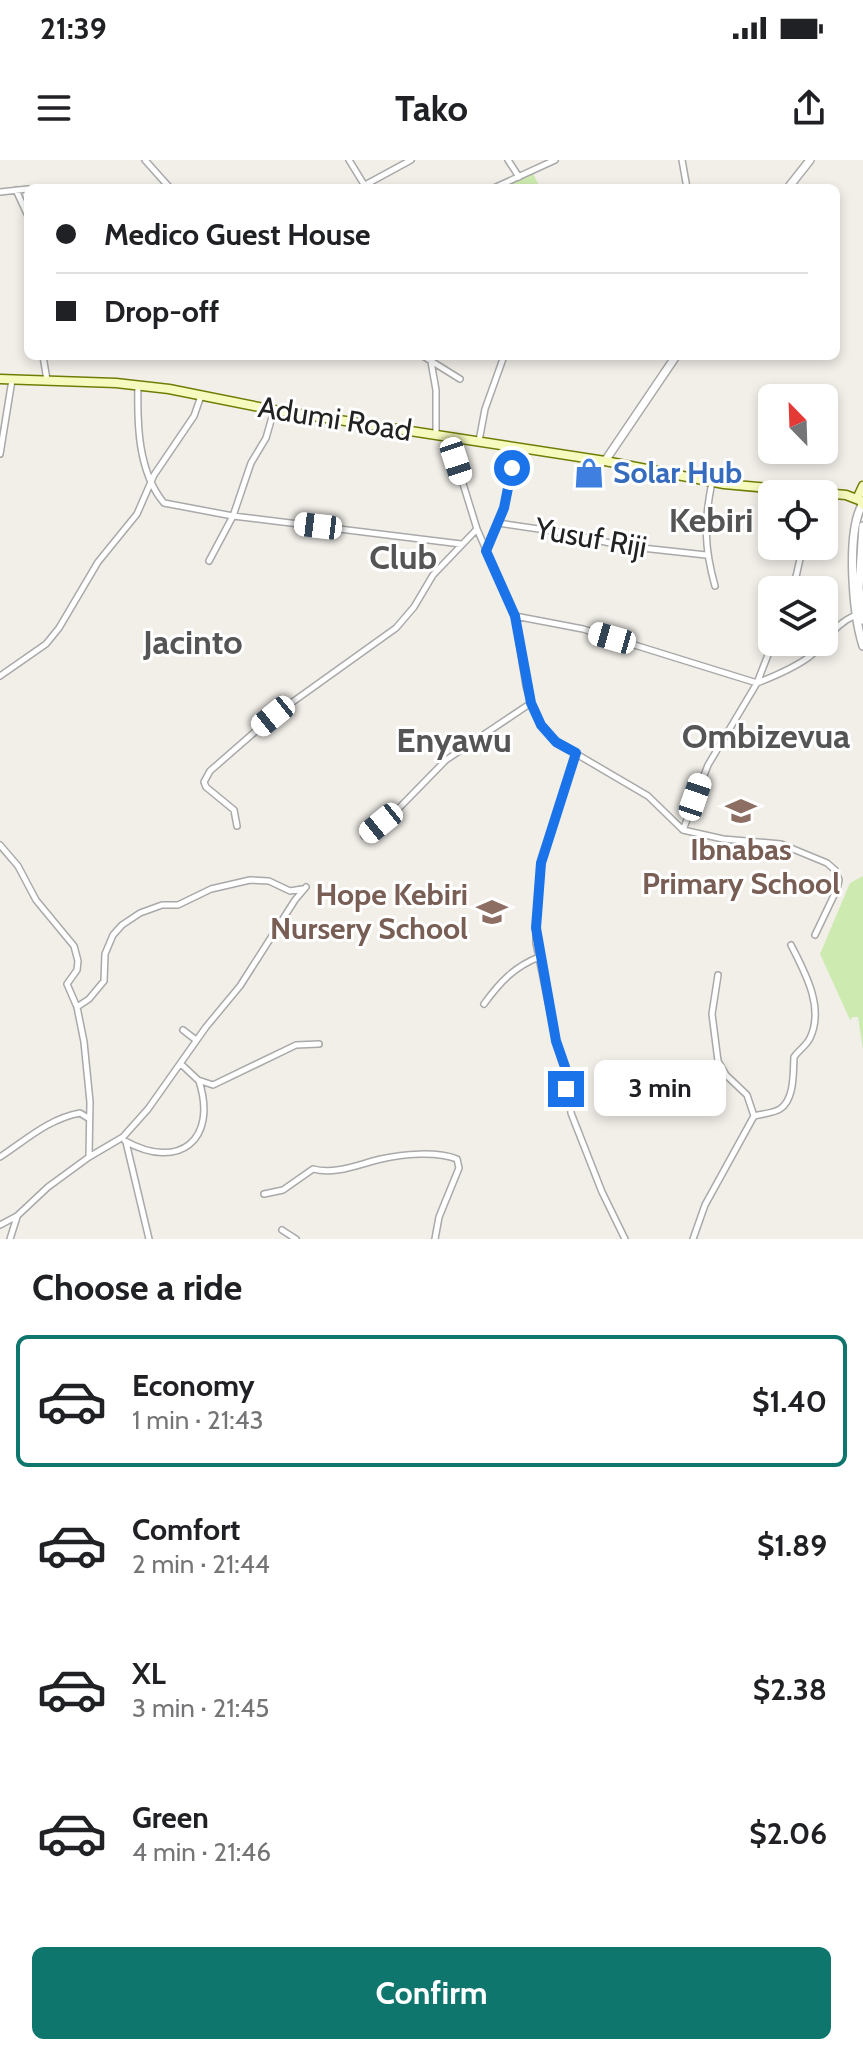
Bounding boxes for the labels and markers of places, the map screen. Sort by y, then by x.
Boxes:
place label: Solar Hub [613,454,742,491]
shop icon: Solar Hub [572,456,606,490]
school or university icon: Ibnabas Primary School [724,794,758,828]
place label: Ibnabas Primary School [642,831,840,902]
place label: Hope Kebiri Nursery School [270,876,468,947]
school or university icon: Hope Kebiri Nursery School [475,895,509,929]

